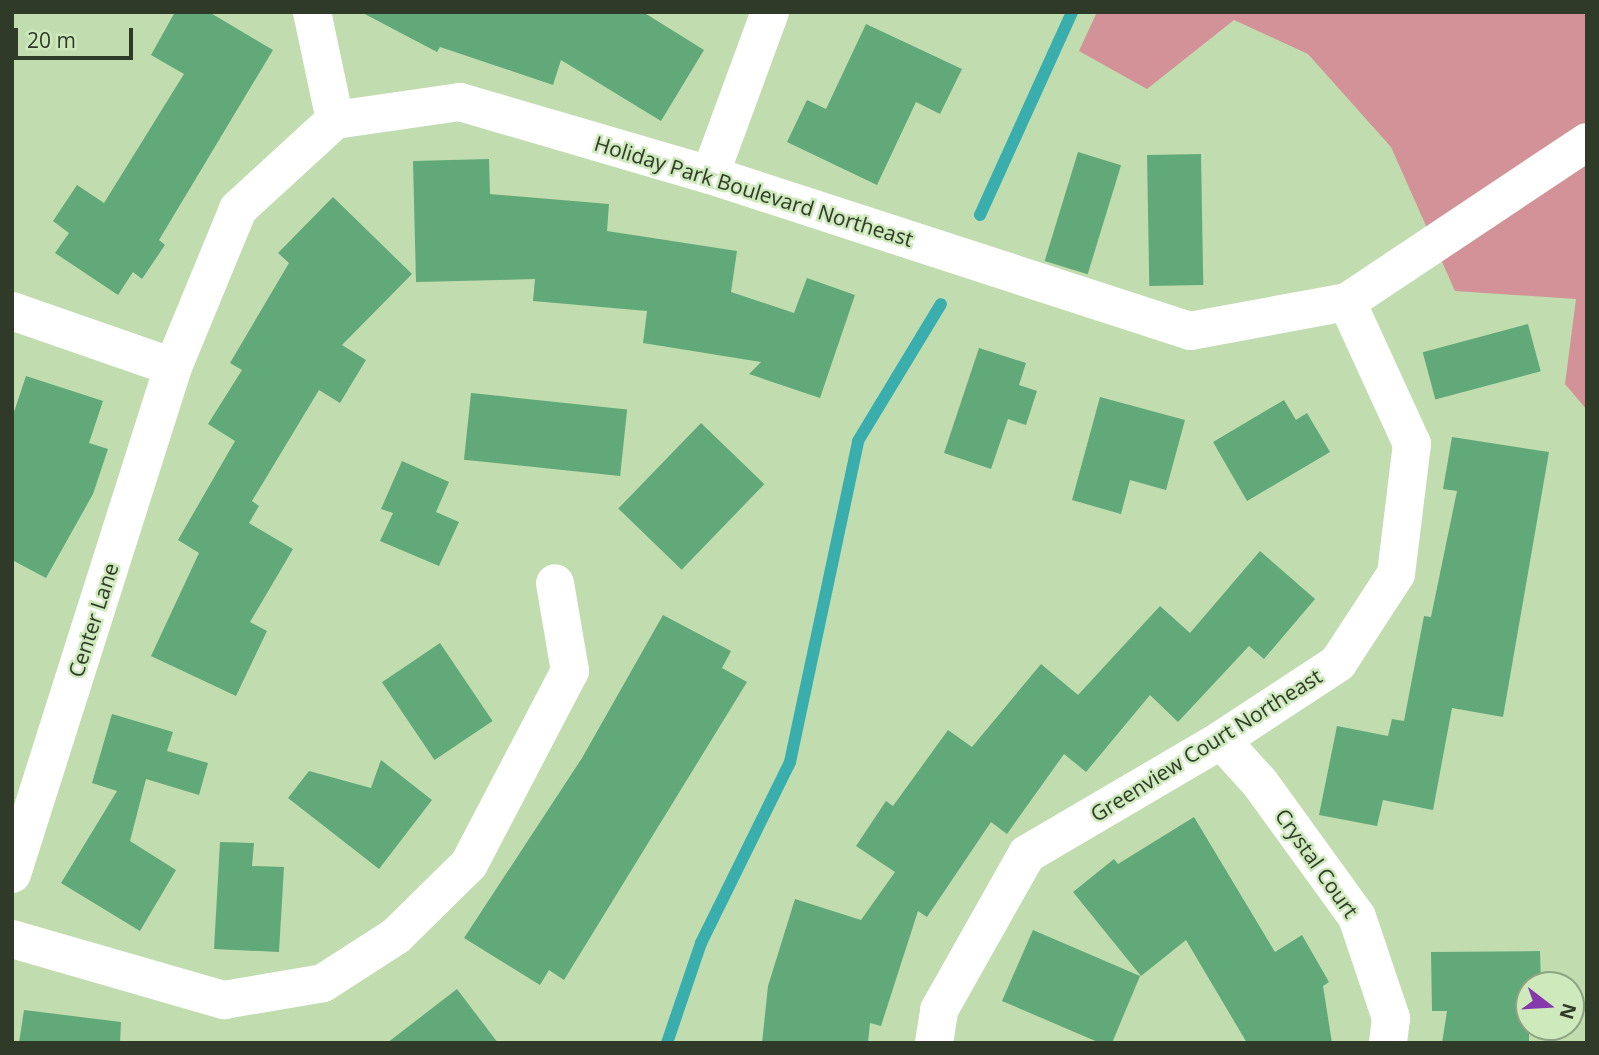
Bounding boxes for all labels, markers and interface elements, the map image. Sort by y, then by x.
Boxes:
scale bar [18,14,136,58]
text: 20 m [27,26,76,54]
street label: Holiday Park Boulevard Northeast [592,130,916,252]
street label: Center Lane [63,560,123,680]
street label: Greenview Court Northeast [1086,663,1326,827]
street label: Crystal Court [1270,804,1364,922]
north arrow [1515,971,1585,1041]
text: N [1553,1000,1583,1023]

